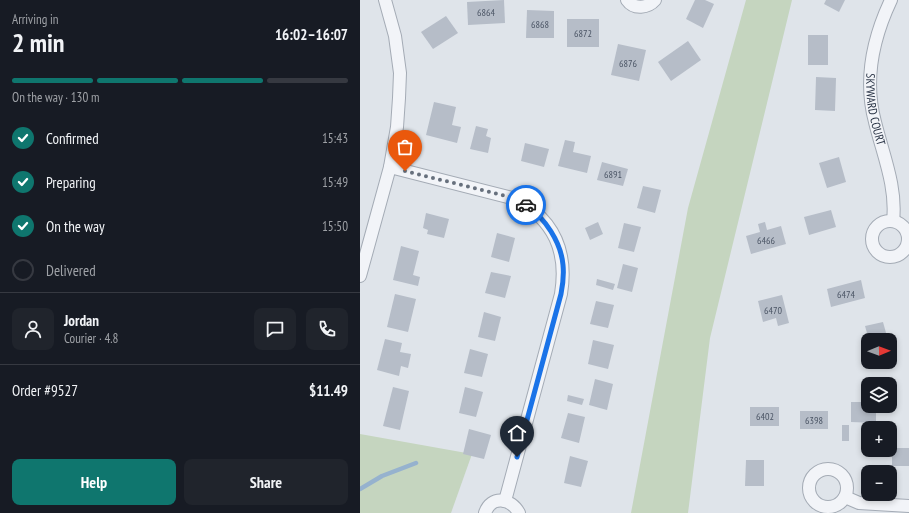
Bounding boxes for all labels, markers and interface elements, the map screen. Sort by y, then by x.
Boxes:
house number: 6864 [477,6,496,19]
text: Arriving in [12,11,59,28]
house number: 6868 [531,18,549,31]
text: 16:02–16:07 [275,25,348,44]
text: 2 min [12,26,65,59]
house number: 6872 [574,27,592,40]
house number: 6876 [619,57,638,70]
street label: SKYWARD COURT [863,73,889,148]
text: On the way · 130 m [12,89,99,106]
icon: check [12,127,34,149]
text: Confirmed [46,129,99,148]
text: 15:43 [322,130,348,147]
pin [388,130,422,171]
icon: bag [394,136,416,158]
house number: 6891 [604,168,622,181]
icon: check [12,171,34,193]
text: Preparing [46,173,96,192]
text: 15:49 [322,174,348,191]
courier [506,185,546,225]
icon: car [515,194,537,216]
icon: check [12,215,34,237]
text: On the way [46,217,105,236]
text: 15:50 [322,218,348,235]
house number: 6466 [757,234,776,247]
text: Delivered [46,261,96,280]
house number: 6474 [837,288,856,301]
house number: 6470 [764,304,783,317]
button: person [12,308,54,350]
button: chat [254,308,296,350]
button: phone [306,308,348,350]
text: Jordan [64,311,99,330]
text: Courier · 4.8 [64,330,118,347]
north arrow [861,333,897,369]
map controls [861,333,897,501]
button: layers [861,377,897,413]
text: Order #9527 [12,381,78,400]
text: $11.49 [309,381,348,400]
house number: 6402 [756,410,774,423]
house number: 6398 [805,414,823,427]
pin [500,416,534,457]
button: + [861,421,897,457]
icon: home [506,422,528,444]
button: Help [12,459,176,505]
button: Share [184,459,348,505]
button: − [861,465,897,501]

